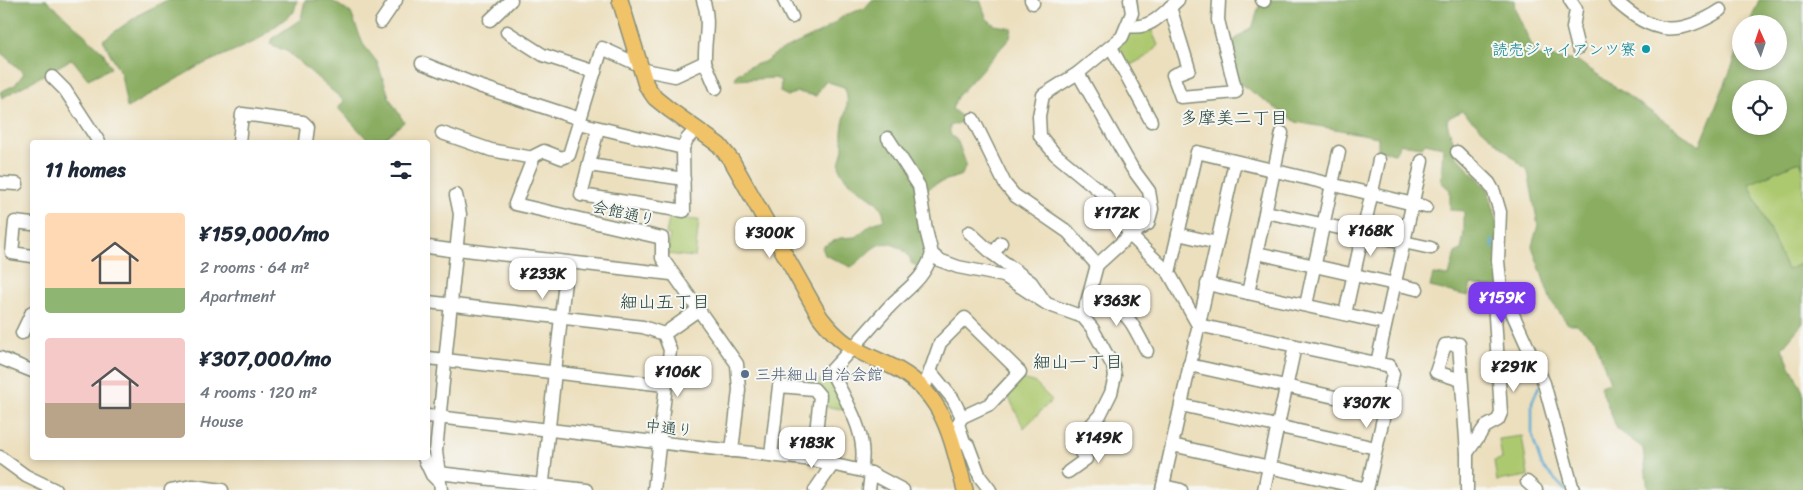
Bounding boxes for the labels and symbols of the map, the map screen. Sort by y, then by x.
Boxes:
north arrow [1732,15,1788,70]
place label: 読売ジャイアンツ寮 [1492,35,1636,64]
marker: 読売ジャイアンツ寮 [1640,43,1652,55]
district label: 多摩美二丁目 [1180,102,1288,134]
street label: 会館通り [590,192,658,234]
pin: ¥172K [1082,196,1152,239]
pin: ¥168K [1336,214,1406,257]
pin: ¥300K [735,216,805,259]
pin: ¥233K [508,258,578,300]
pin: ¥159K [1467,282,1537,324]
pin: ¥363K [1082,284,1152,327]
district label: 細山五丁目 [620,286,710,318]
district label: 細山一丁目 [1033,346,1123,378]
pin: ¥291K [1479,350,1549,393]
pin: ¥106K [643,356,713,398]
place label: 三井細山自治会館 [755,360,883,389]
marker: 三井細山自治会館 [739,368,751,380]
pin: ¥307K [1332,386,1402,429]
street label: 中通り [644,411,694,445]
pin: ¥149K [1064,422,1134,464]
pin: ¥183K [777,426,847,469]

